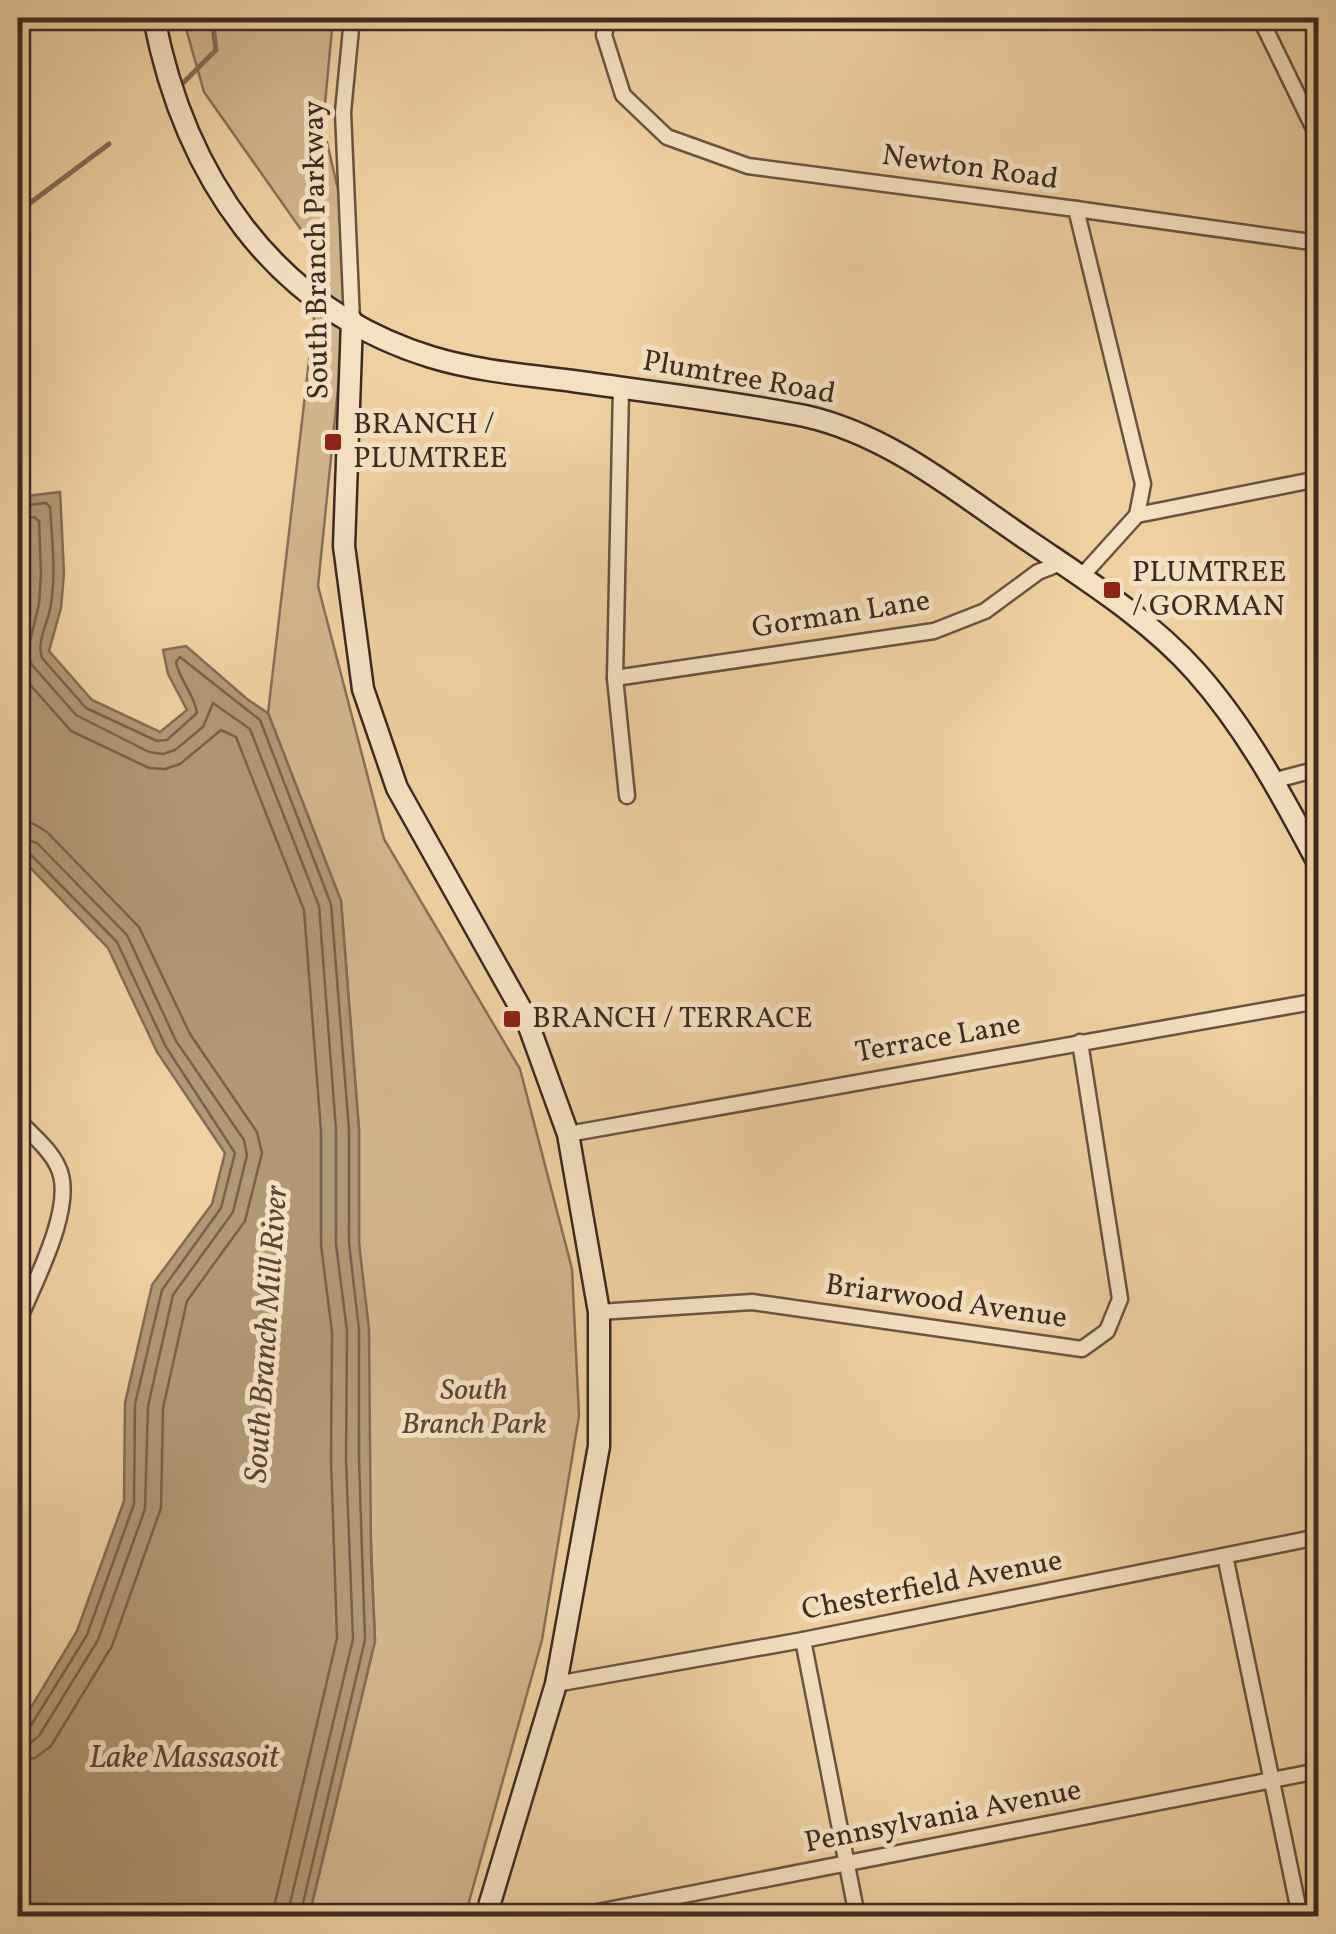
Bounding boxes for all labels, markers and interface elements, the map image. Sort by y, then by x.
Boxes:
street label: South Branch Parkway [293,100,341,400]
street label: Newton Road [879,135,1061,201]
street label: Plumtree Road [639,340,839,416]
place label: BRANCH / PLUMTREE [353,404,508,480]
marker: BRANCH / PLUMTREE [322,431,344,453]
place label: PLUMTREE / GORMAN [1132,552,1287,628]
marker: PLUMTREE / GORMAN [1101,579,1123,601]
street label: Gorman Lane [749,580,933,650]
place label: BRANCH / TERRACE [532,998,813,1040]
street label: Terrace Lane [852,1004,1024,1074]
marker: BRANCH / TERRACE [501,1008,523,1030]
water label: South Branch Mill River [236,1183,300,1484]
street label: Briarwood Avenue [822,1264,1070,1340]
park label: South Branch Park [401,1370,547,1446]
street label: Chesterfield Avenue [798,1540,1066,1632]
water label: Lake Massasoit [89,1737,280,1781]
street label: Pennsylvania Avenue [801,1770,1085,1864]

